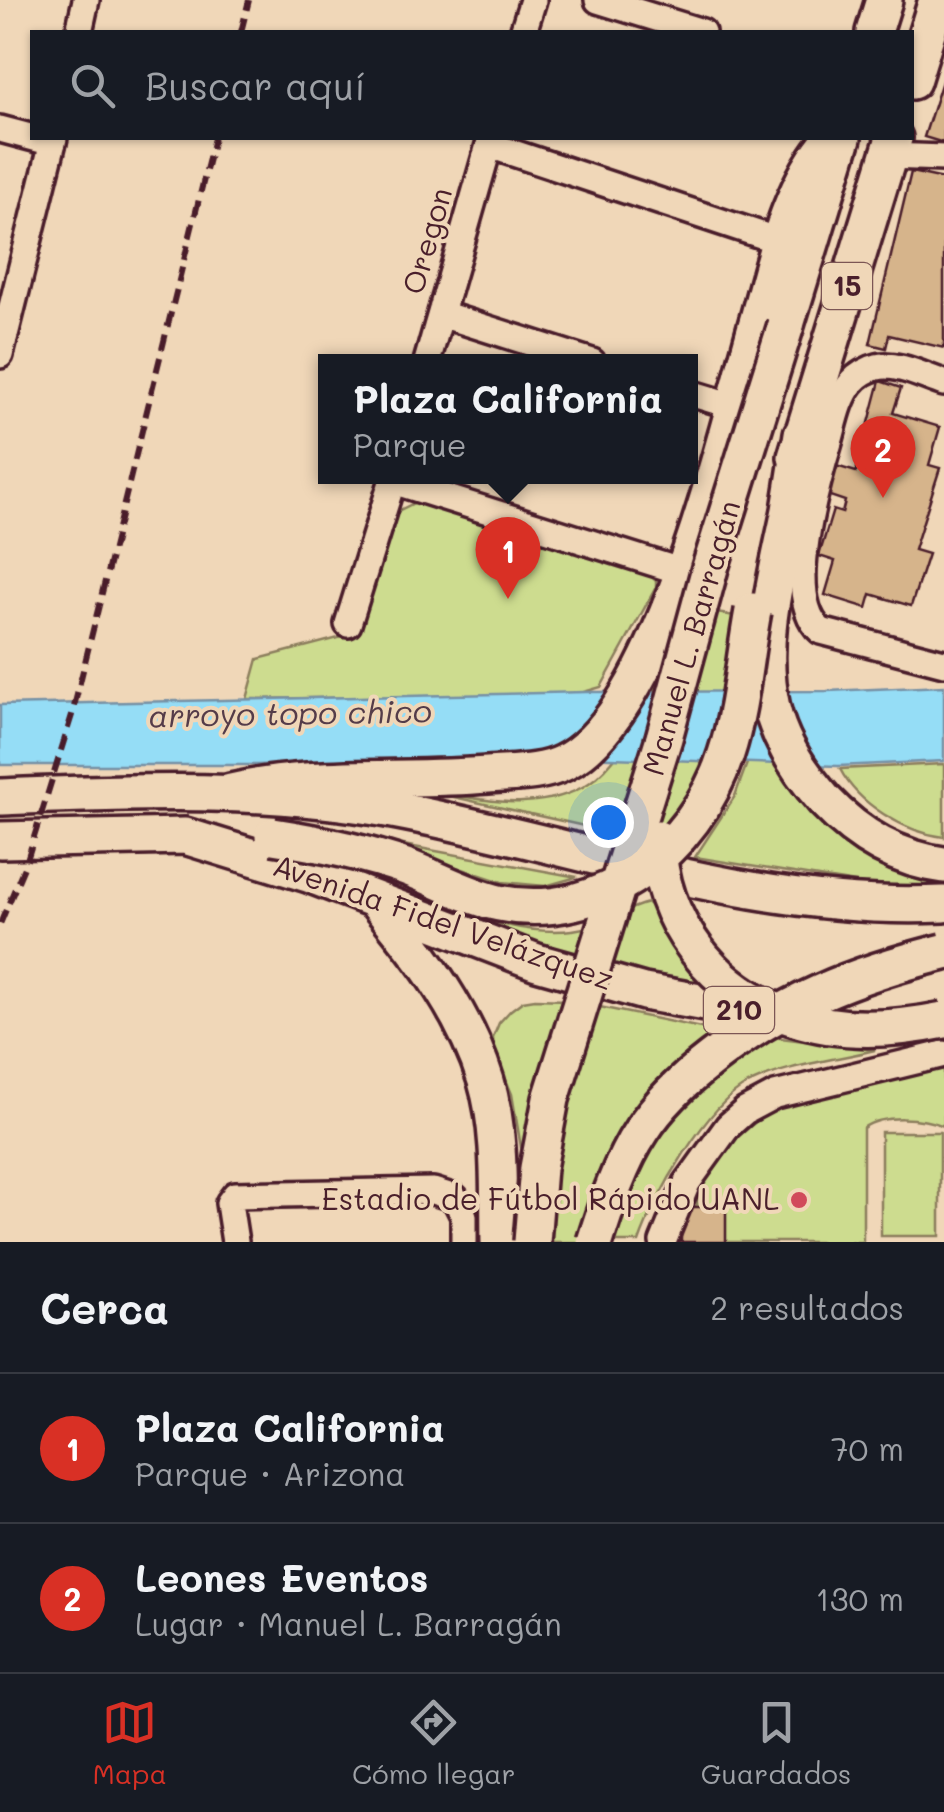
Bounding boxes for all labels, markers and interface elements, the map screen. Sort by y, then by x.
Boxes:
search box [30,30,914,140]
icon: search [65,58,120,113]
text: Buscar aquí [145,60,366,110]
street label: Oregon [392,182,460,298]
road number: 15 [822,263,872,309]
popup [318,354,698,484]
text: Plaza California [353,373,663,423]
pin: 2 [850,416,916,498]
text: Parque [353,423,467,465]
street label: Manuel L. Barragán [632,495,749,780]
pin: 1 [476,516,540,599]
water label: arroyo topo chico [148,689,432,736]
your location [583,797,634,848]
street label: Avenida Fidel Velázquez [268,844,619,998]
road number: 210 [704,987,774,1033]
place label: Estadio de Fútbol Rápido UANL [321,1178,779,1218]
marker: Estadio de Fútbol Rápido UANL [788,1189,810,1211]
text: Cerca [40,1280,169,1335]
text: 2 resultados [710,1286,904,1328]
text: Plaza California [135,1402,445,1452]
text: 1 [65,1427,80,1469]
text: 70 m [831,1427,904,1469]
text: Parque · Arizona [135,1452,405,1494]
text: Leones Eventos [135,1552,429,1602]
text: 2 [64,1577,81,1619]
text: 130 m [815,1577,904,1619]
text: Lugar · Manuel L. Barragán [135,1602,562,1644]
tab: Mapa [93,1695,167,1791]
tab: Cómo llegar [352,1695,516,1791]
tab: Guardados [701,1695,851,1791]

